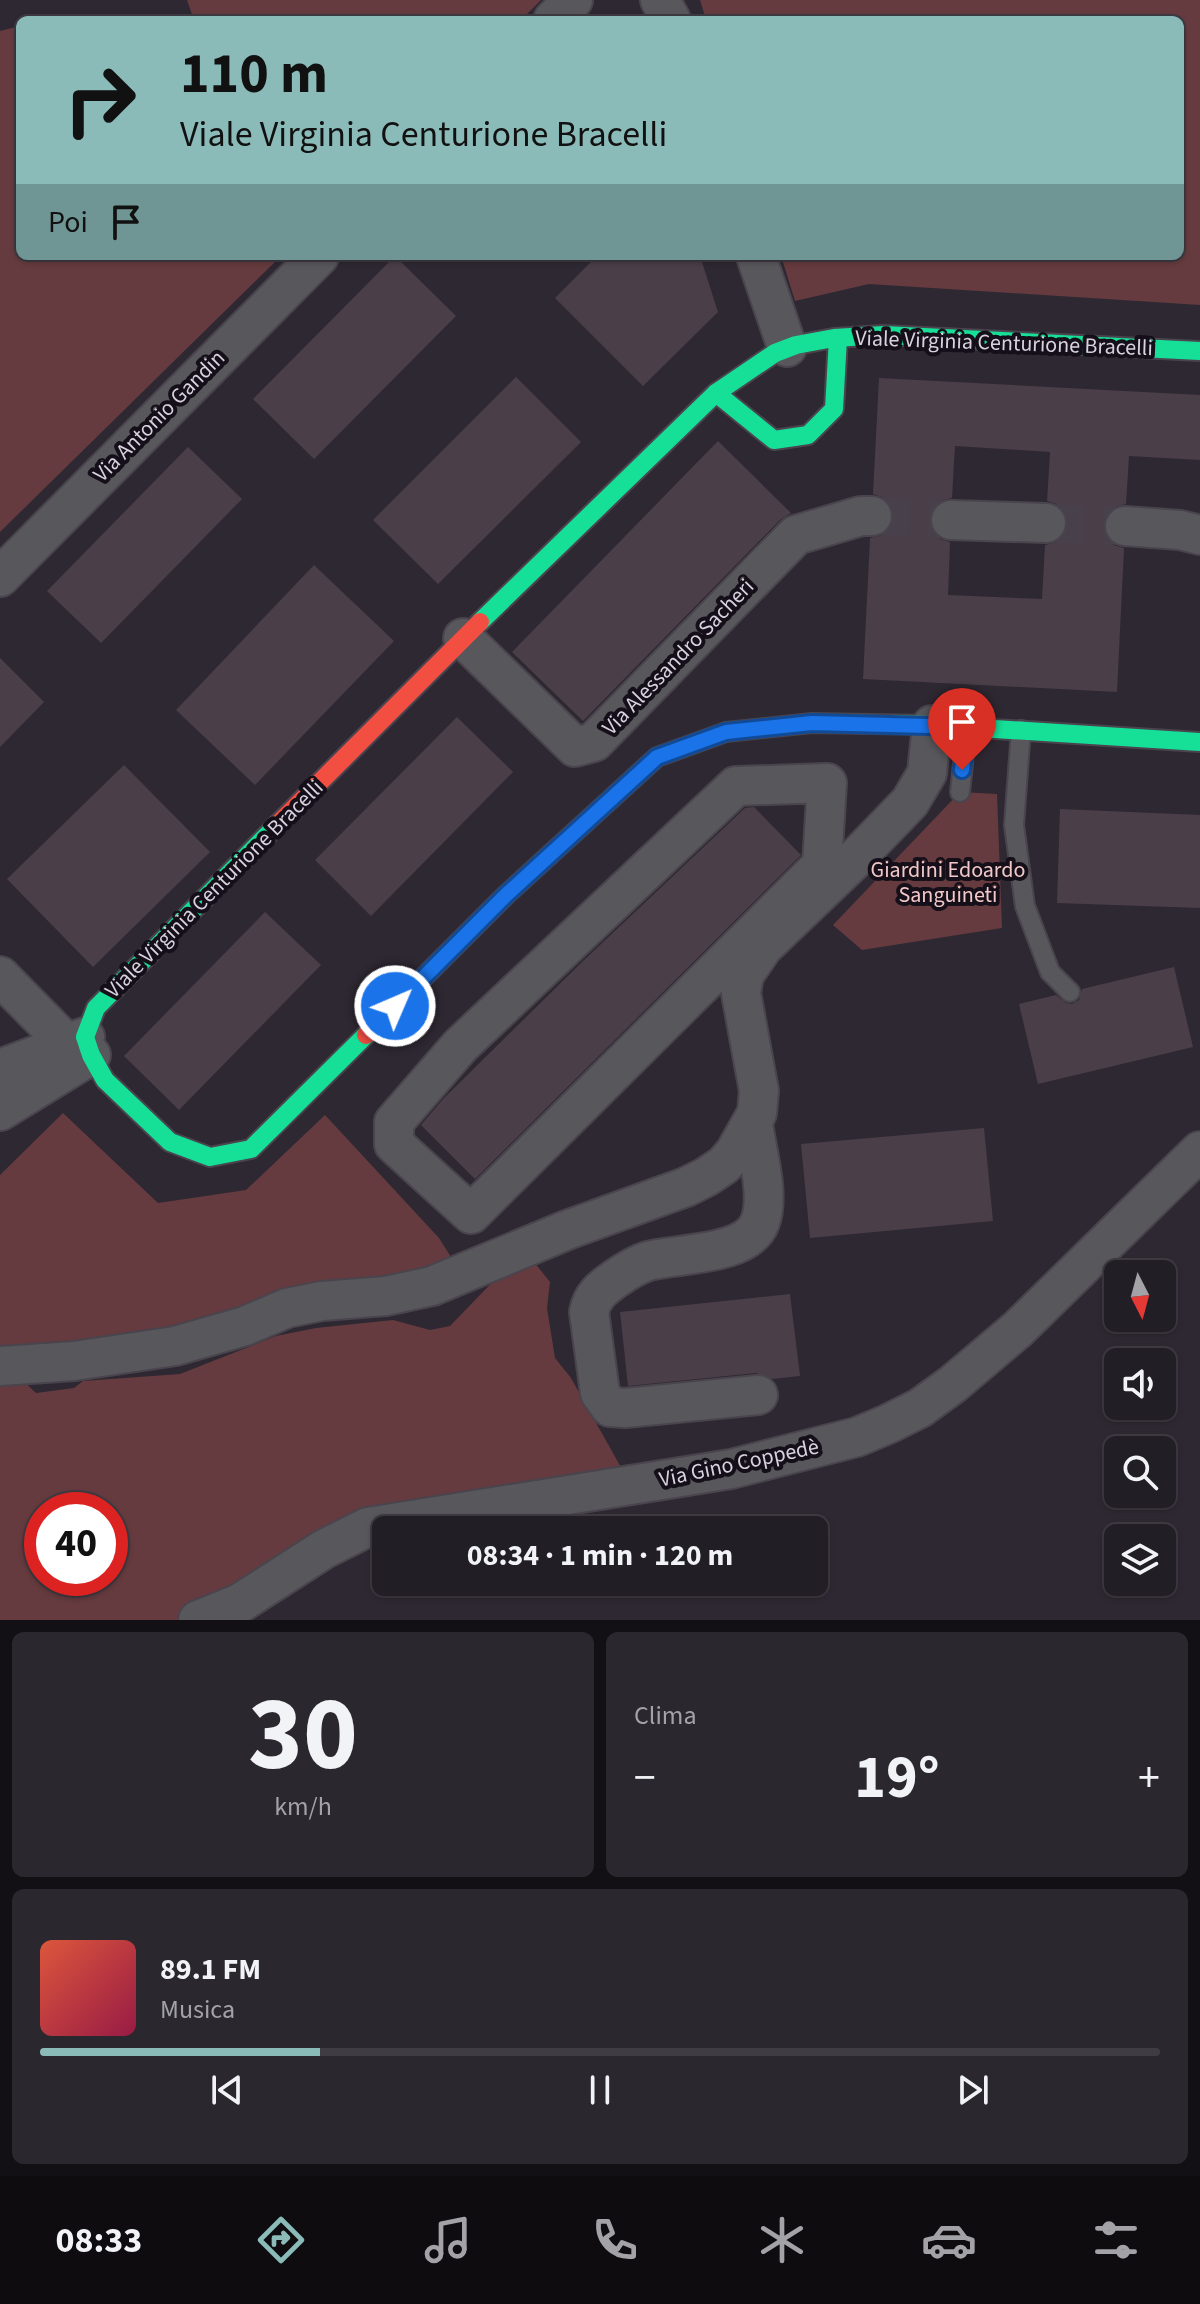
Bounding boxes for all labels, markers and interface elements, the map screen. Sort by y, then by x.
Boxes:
text: 110 m [180,35,328,114]
icon: right [48,48,152,152]
text: Viale Virginia Centurione Bracelli [180,109,667,160]
icon: arrive [104,200,148,244]
text: Poi [48,201,88,244]
street label: Viale Virginia Centurione Bracelli [855,322,1153,364]
street label: Via Antonio Gandin [86,343,232,489]
street label: Via Alessandro Sacheri [595,571,761,743]
pin [928,688,996,770]
icon: arrive [940,700,984,744]
street label: Viale Virginia Centurione Bracelli [97,772,331,1006]
park label: Giardini Edoardo Sanguineti [871,854,1025,911]
position arrow [353,964,437,1048]
north arrow [1104,1260,1176,1332]
map controls [1104,1260,1176,1596]
button: sound [1104,1348,1176,1420]
street label: Via Gino Coppedè [656,1430,822,1496]
button: search [1104,1436,1176,1508]
speed limit sign: 40 [24,1492,128,1596]
button: layers [1104,1524,1176,1596]
text: 08:34 · 1 min · 120 m [467,1534,733,1577]
text: 30 [248,1662,358,1810]
text: Clima [634,1697,697,1734]
text: 19° [854,1736,940,1821]
text: − [634,1747,656,1810]
text: + [1138,1747,1160,1810]
text: km/h [274,1788,332,1825]
text: 89.1 FM [160,1948,261,1991]
text: Musica [160,1991,235,2028]
icon: previous [205,2068,249,2112]
icon: pause [578,2068,622,2112]
icon: next [951,2068,995,2112]
icon: directions [253,2212,309,2268]
icon: music [420,2212,476,2268]
icon: phone [587,2212,643,2268]
icon: climate [754,2212,810,2268]
icon: car [921,2212,977,2268]
icon: filters [1088,2212,1144,2268]
text: 08:33 [56,2215,142,2266]

